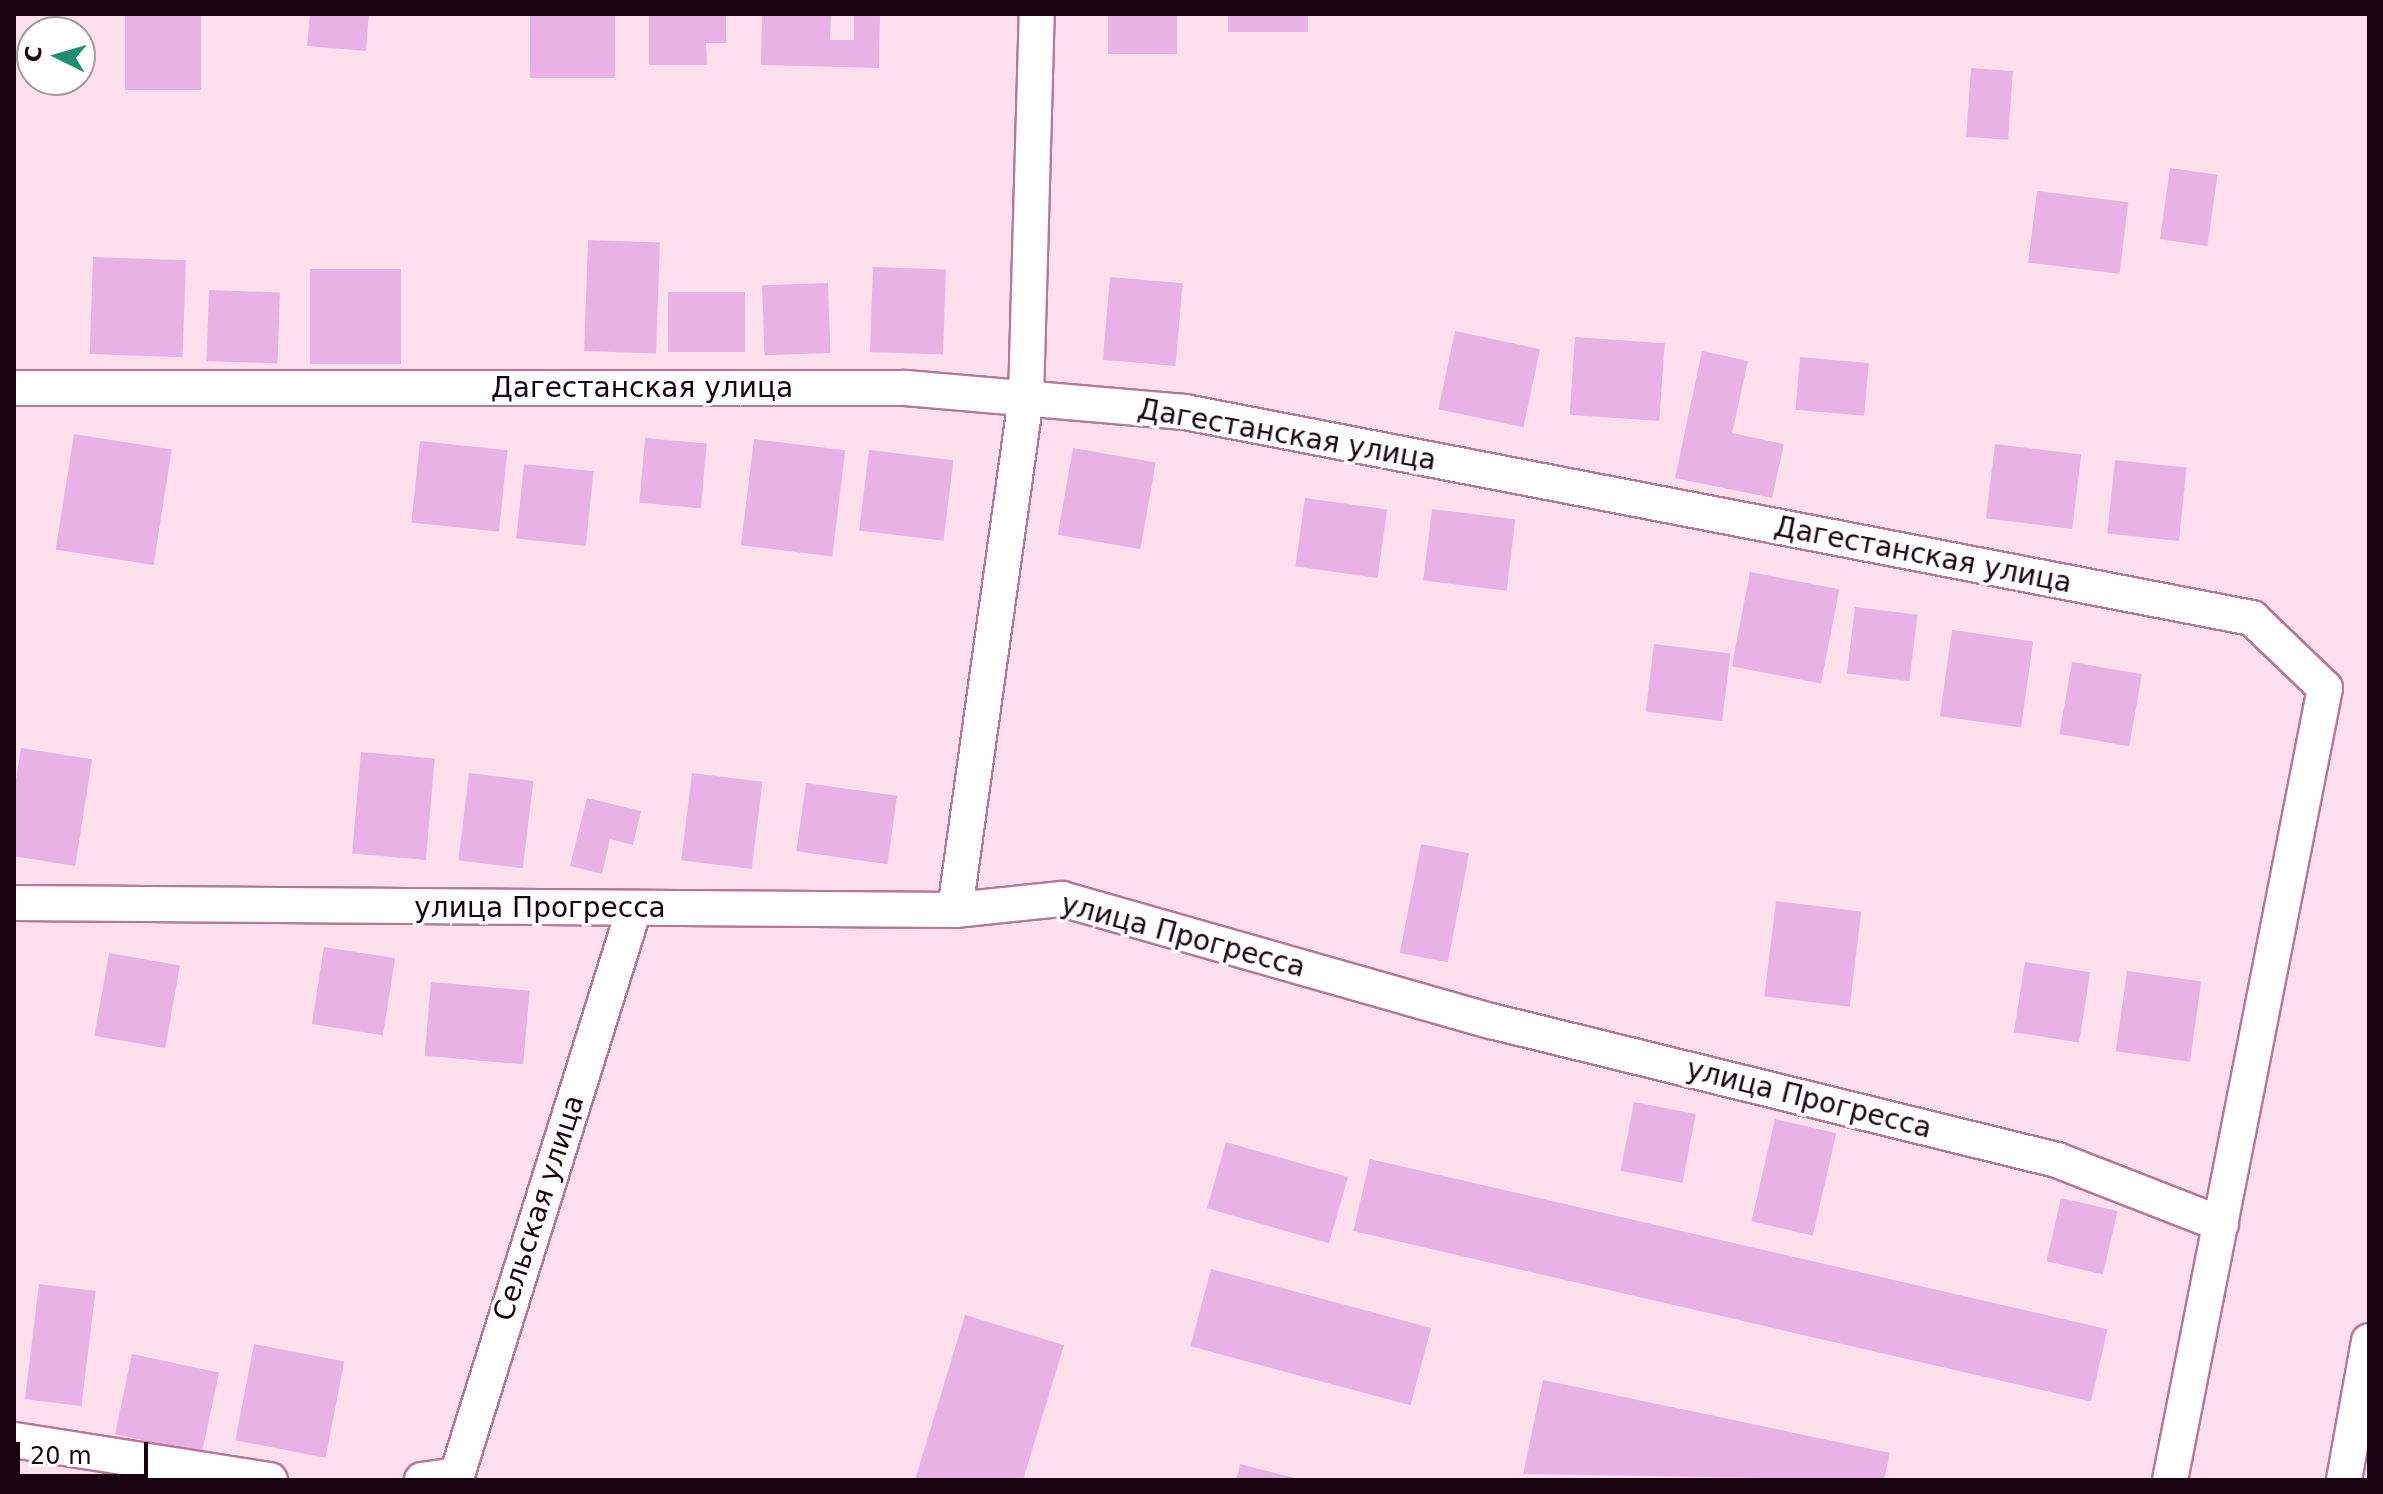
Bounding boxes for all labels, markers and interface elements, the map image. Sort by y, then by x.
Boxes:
north arrow [16,16,96,96]
text: С [20,45,47,63]
street label: Дагестанская улица [491,371,793,405]
street label: Дагестанская улица [1135,392,1439,478]
street label: Дагестанская улица [1771,510,2075,600]
street label: улица Прогресса [1057,887,1309,985]
street label: улица Прогресса [414,891,666,925]
street label: улица Прогресса [1683,1052,1935,1146]
street label: Сельская улица [487,1091,591,1325]
scale bar [20,1426,152,1476]
text: 20 m [30,1442,92,1470]

